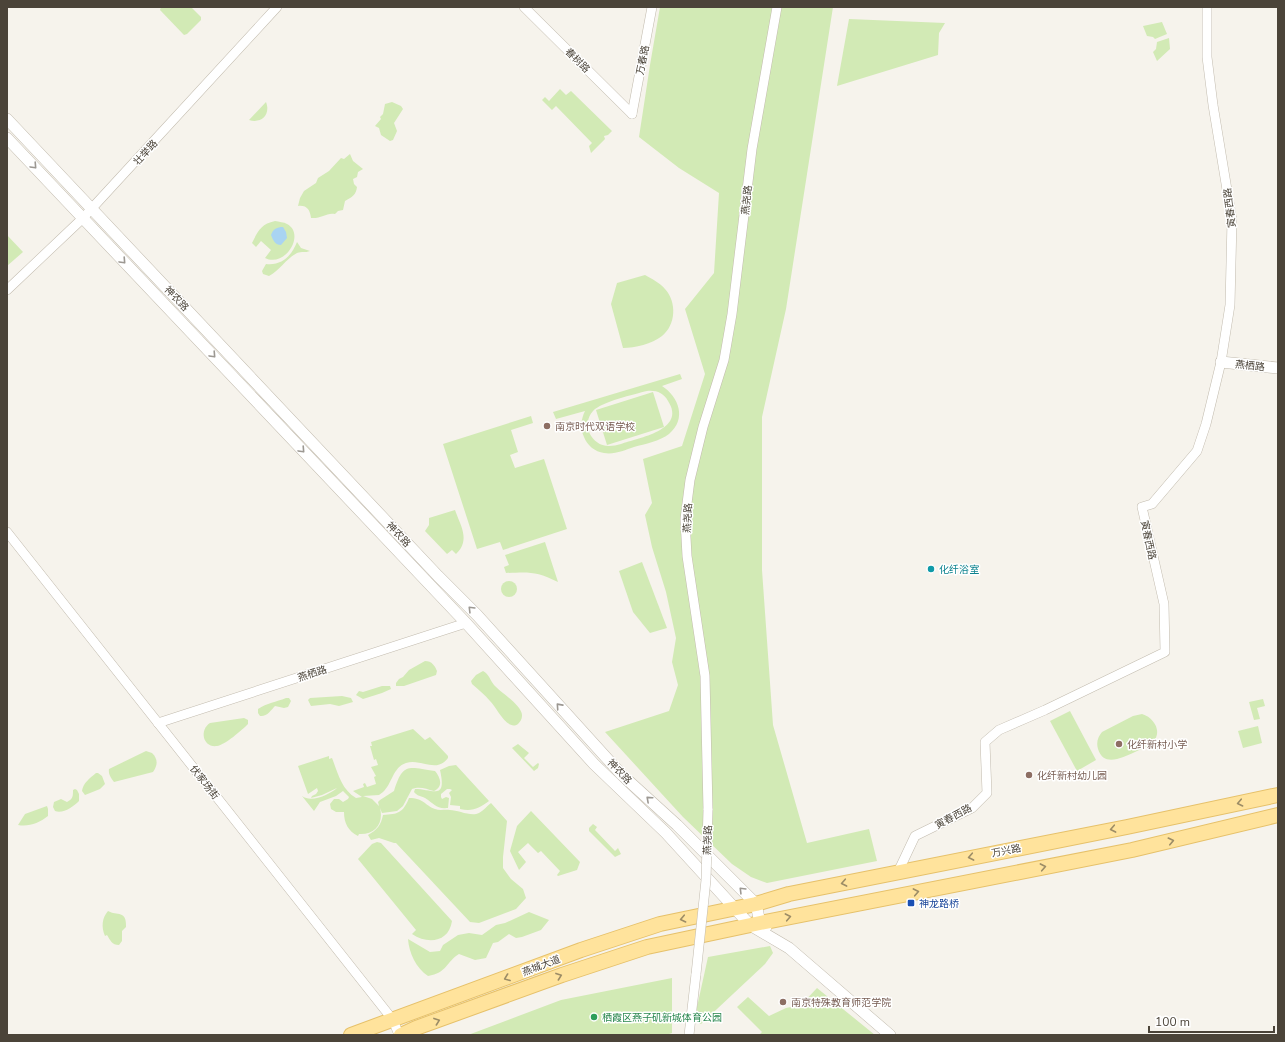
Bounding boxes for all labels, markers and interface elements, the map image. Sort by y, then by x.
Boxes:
street label: 万春路 [633,44,653,76]
street label: 春树路 [562,45,593,76]
street label: 壮举路 [130,137,161,168]
one-way arrow [29,162,36,169]
street label: 燕尧路 [738,184,756,216]
street label: 寅春西路 [1221,187,1239,229]
one-way arrow [118,256,126,264]
street label: 神农路 [161,283,192,314]
one-way arrow [208,350,215,358]
street label: 燕栖路 [1234,357,1266,375]
place label: 南京时代双语学校 [555,420,635,434]
marker: 南京时代双语学校 [542,421,552,431]
one-way arrow [297,445,304,452]
street label: 燕尧路 [680,503,696,533]
street label: 神农路 [383,519,414,550]
street label: 寅春西路 [1137,519,1159,561]
place label: 化纤浴室 [939,563,979,577]
marker: 化纤浴室 [926,564,936,574]
one-way arrow [469,606,476,614]
street label: 燕栖路 [296,663,329,685]
one-way arrow [557,703,564,710]
place label: 化纤新村小学 [1127,738,1187,752]
marker: 化纤新村小学 [1114,739,1124,749]
street label: 神农路 [604,756,635,787]
street label: 伏家场街 [186,763,222,803]
place label: 化纤新村幼儿园 [1037,769,1107,783]
marker: 化纤新村幼儿园 [1024,770,1034,780]
one-way arrow [646,797,654,804]
one-way arrow [1237,798,1243,806]
street label: 寅春西路 [933,801,974,832]
street label: 燕尧路 [700,825,716,855]
one-way arrow [1109,825,1116,833]
one-way arrow [1167,837,1174,845]
street label: 万兴路 [990,841,1022,861]
one-way arrow [968,853,974,861]
one-way arrow [1040,863,1046,872]
one-way arrow [841,878,847,887]
one-way arrow [739,887,747,895]
one-way arrow [913,888,919,897]
place label: 神龙路桥 [919,897,959,911]
marker: 神龙路桥 [906,898,916,908]
one-way arrow [680,914,686,922]
one-way arrow [785,914,791,922]
street label: 燕城大道 [520,952,563,980]
one-way arrow [503,973,510,981]
one-way arrow [555,973,562,981]
place label: 南京特殊教育师范学院 [791,996,891,1010]
marker: 南京特殊教育师范学院 [778,997,788,1007]
scale bar [1149,1008,1274,1034]
place label: 栖霞区燕子矶新城体育公园 [602,1011,722,1025]
marker: 栖霞区燕子矶新城体育公园 [589,1012,599,1022]
text: 100 m [1155,1014,1190,1030]
one-way arrow [433,1017,440,1025]

